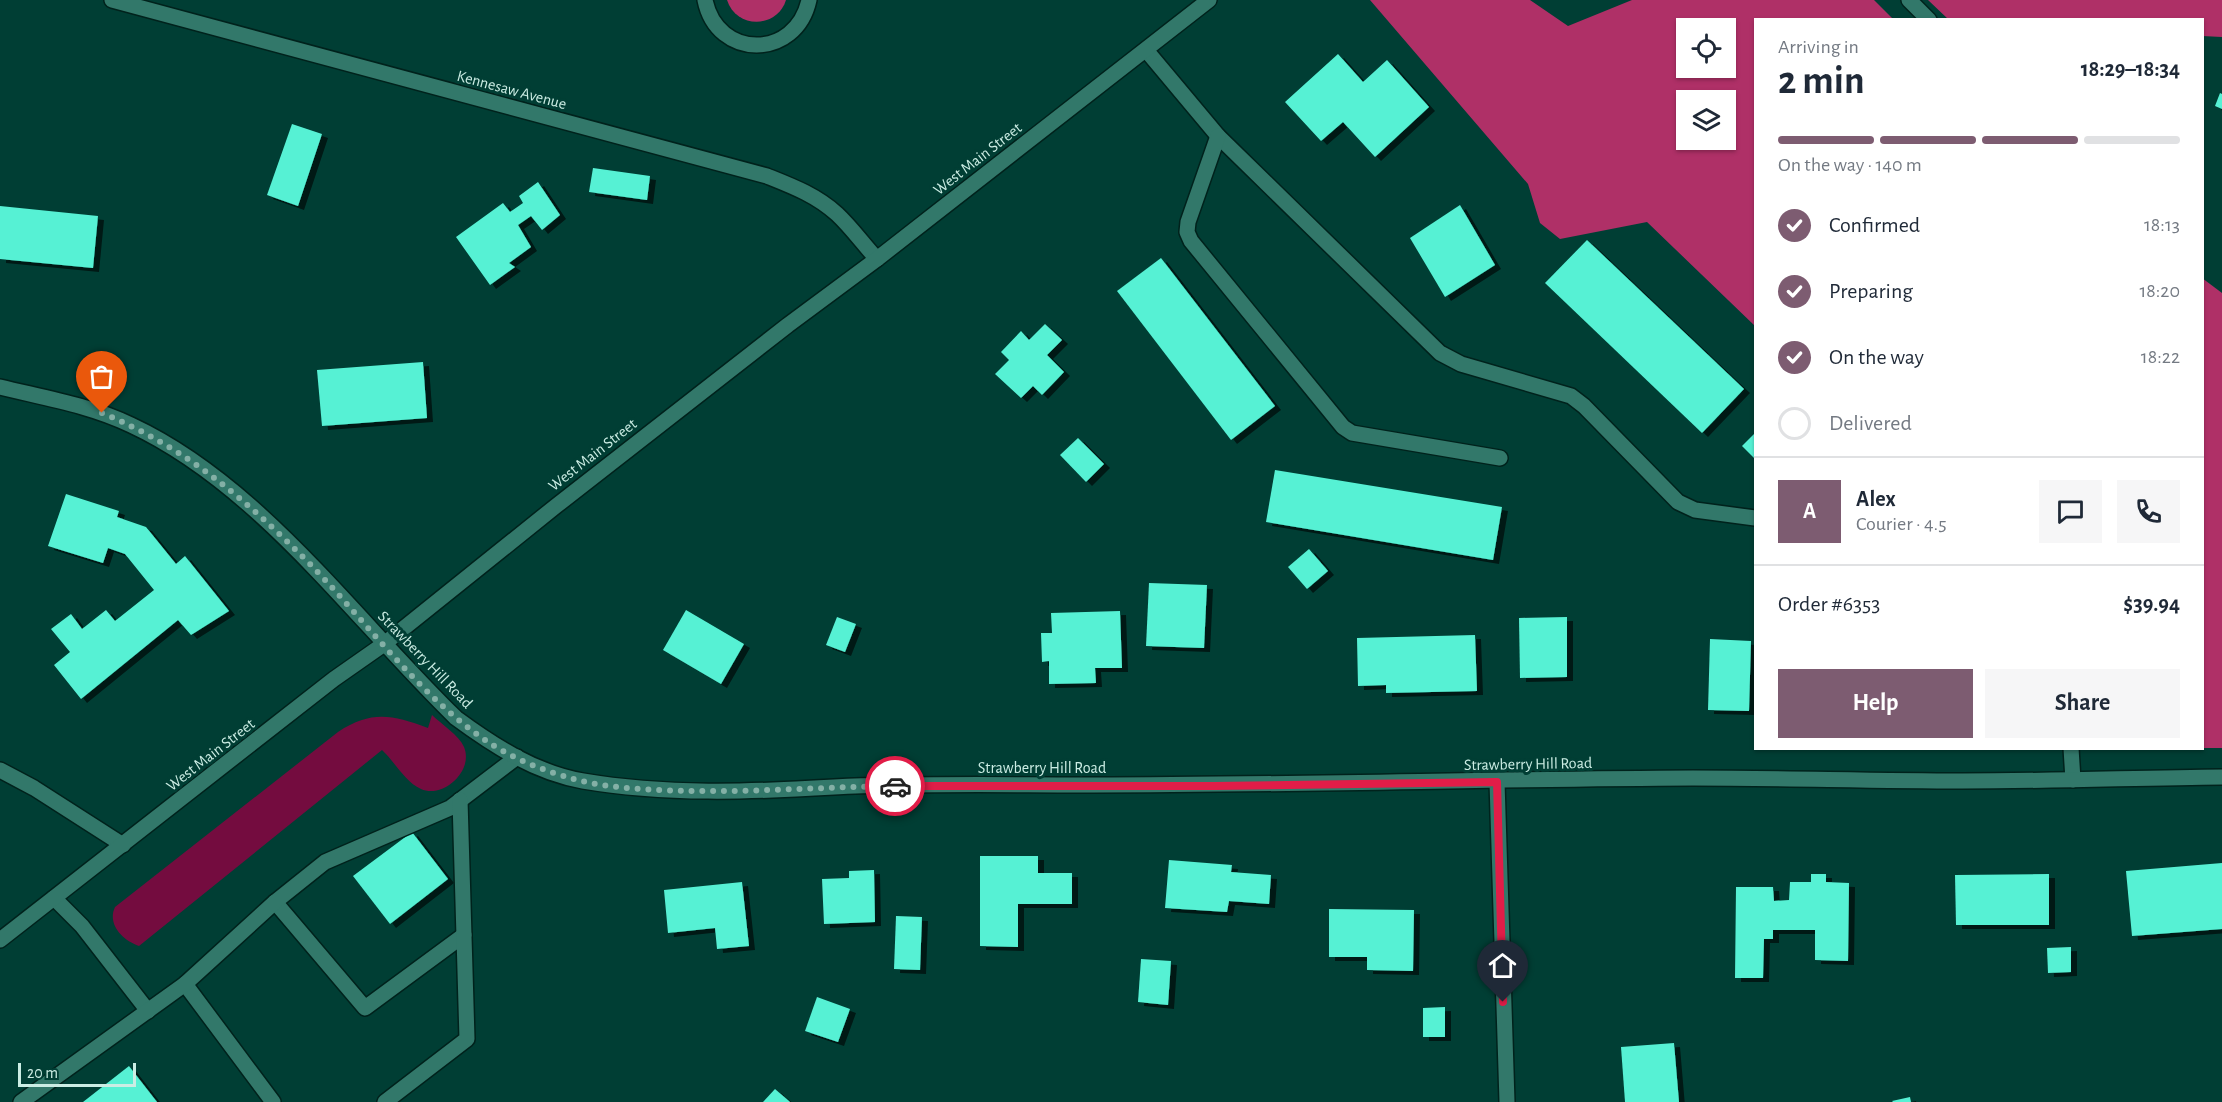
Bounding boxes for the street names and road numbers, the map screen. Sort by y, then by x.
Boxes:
street label: Kennesaw Avenue [455,68,568,112]
street label: West Main Street [931,120,1025,198]
street label: West Main Street [546,416,640,494]
street label: Strawberry Hill Road [374,608,476,712]
street label: West Main Street [164,716,258,794]
street label: Strawberry Hill Road [1464,755,1592,774]
street label: Strawberry Hill Road [978,760,1106,777]

